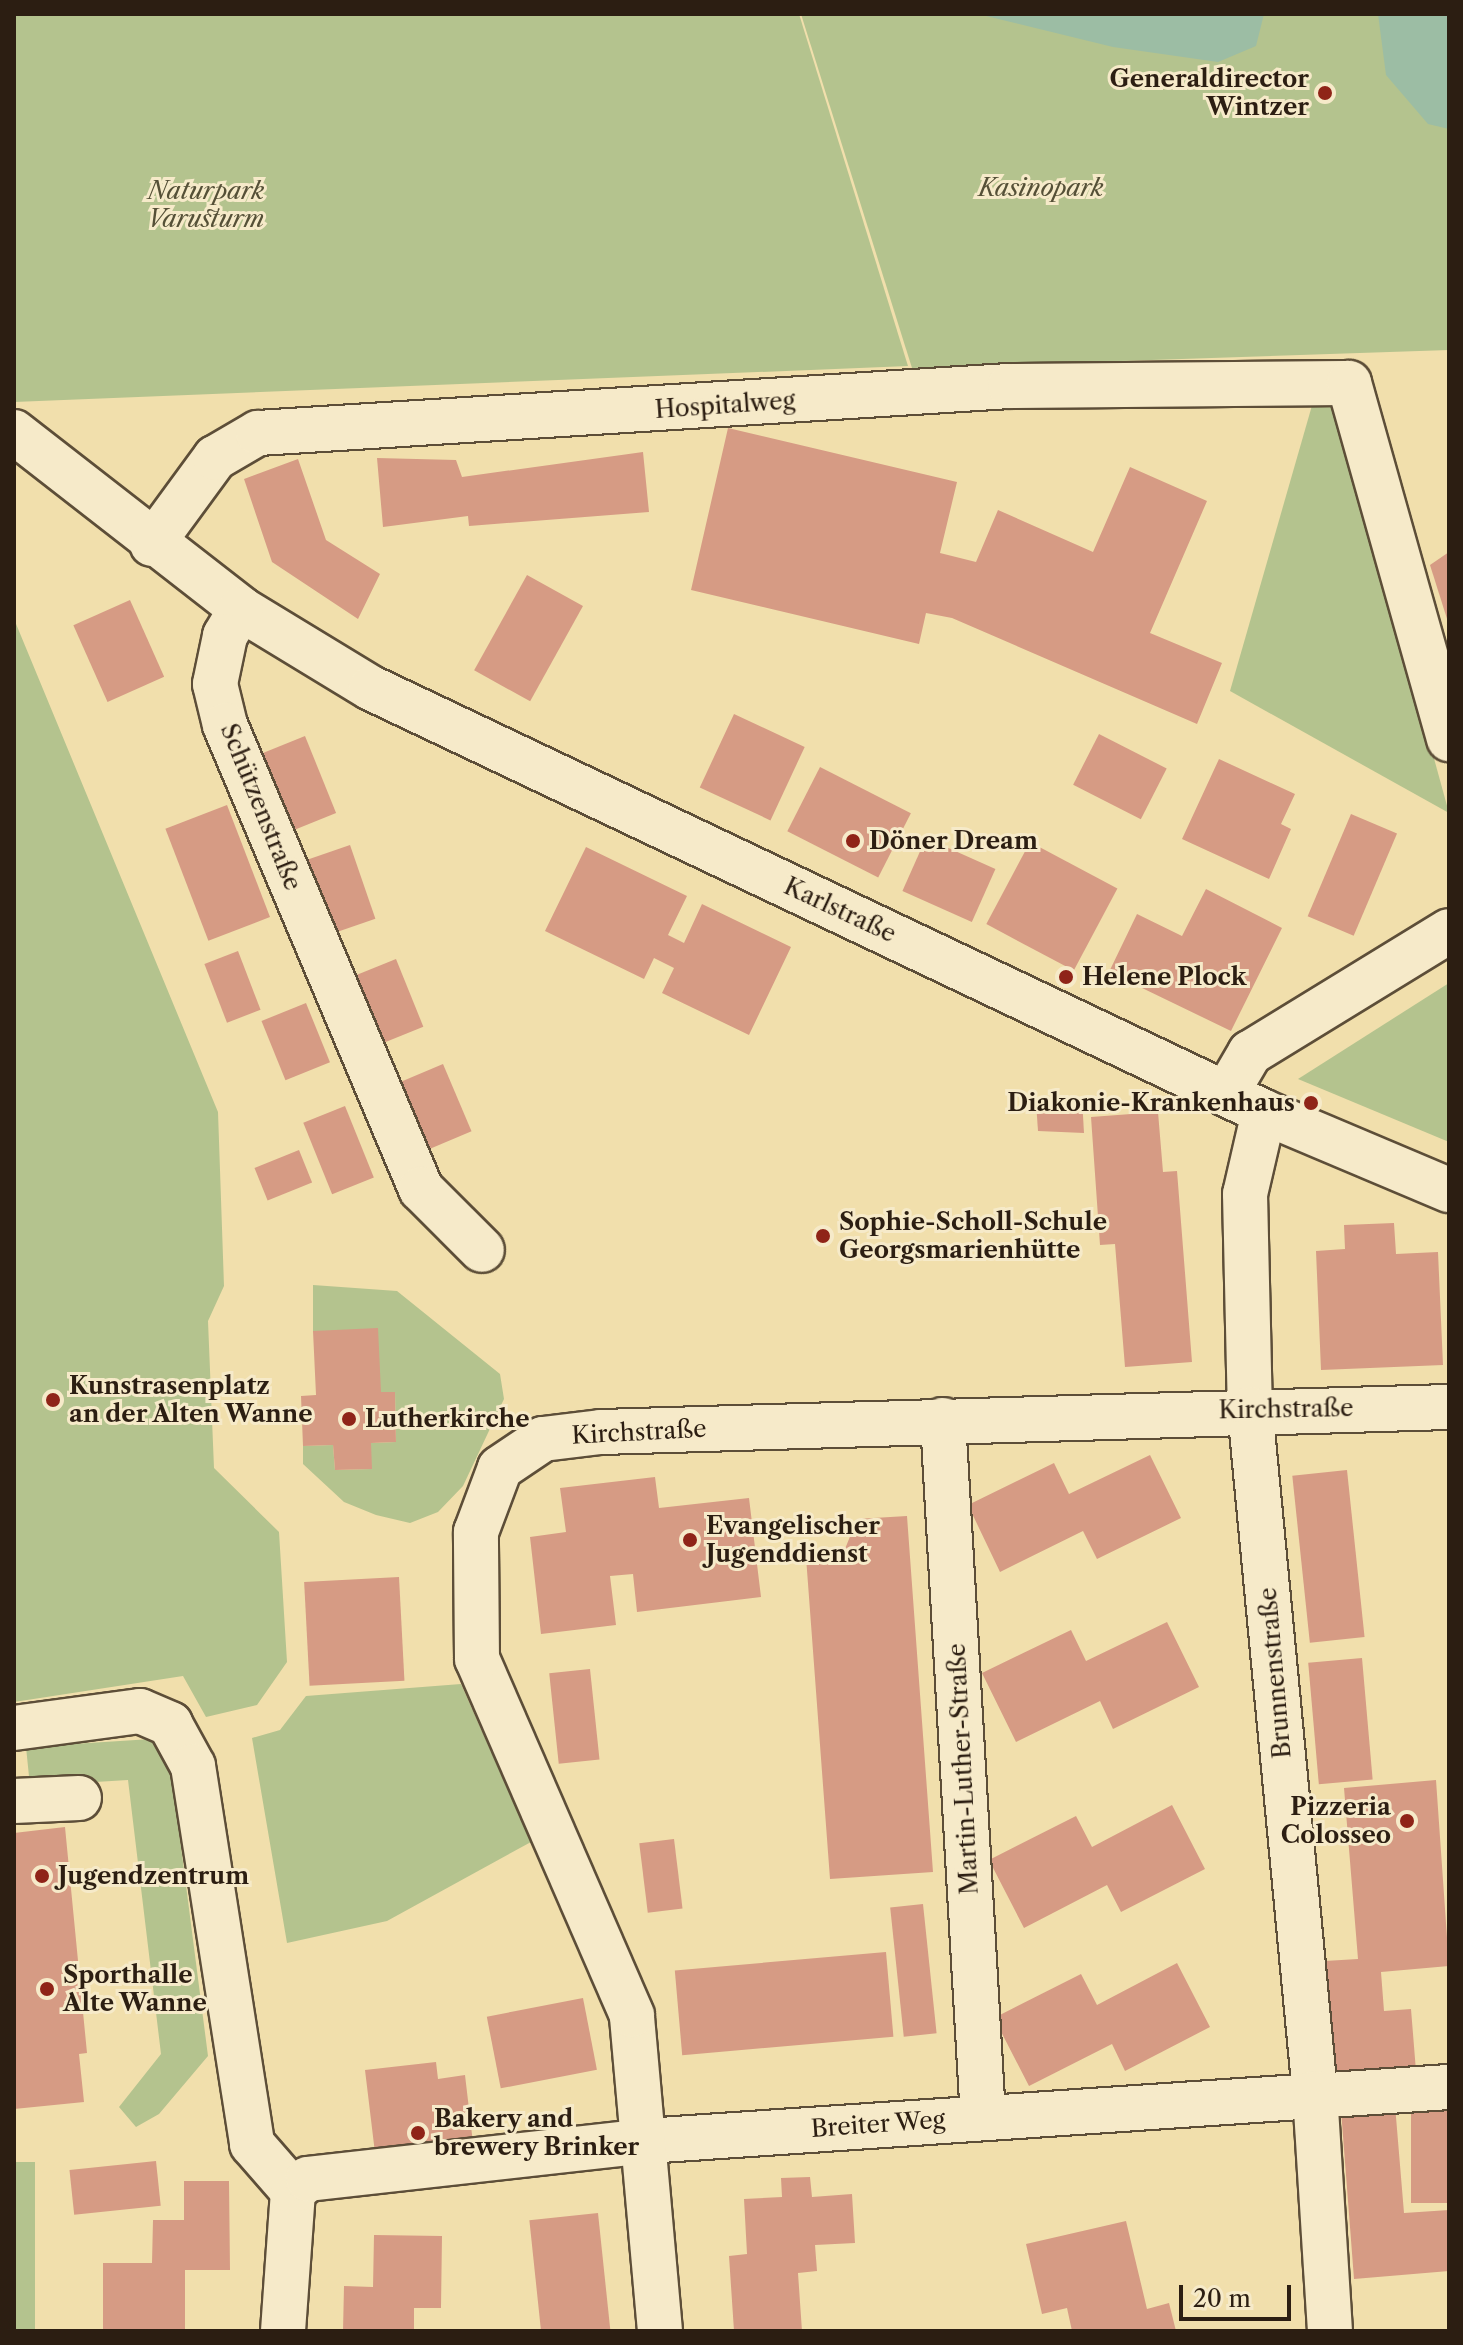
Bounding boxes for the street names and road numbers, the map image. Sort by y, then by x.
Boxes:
street label: Hospitalweg [654,386,796,424]
street label: Schützenstraße [214,719,308,895]
street label: Karlstraße [779,872,901,948]
street label: Kirchstraße [1218,1393,1354,1425]
street label: Kirchstraße [571,1414,707,1450]
street label: Brunnenstraße [1253,1586,1297,1760]
street label: Martin-Luther-Straße [942,1643,984,1895]
street label: Breiter Weg [809,2105,947,2143]

